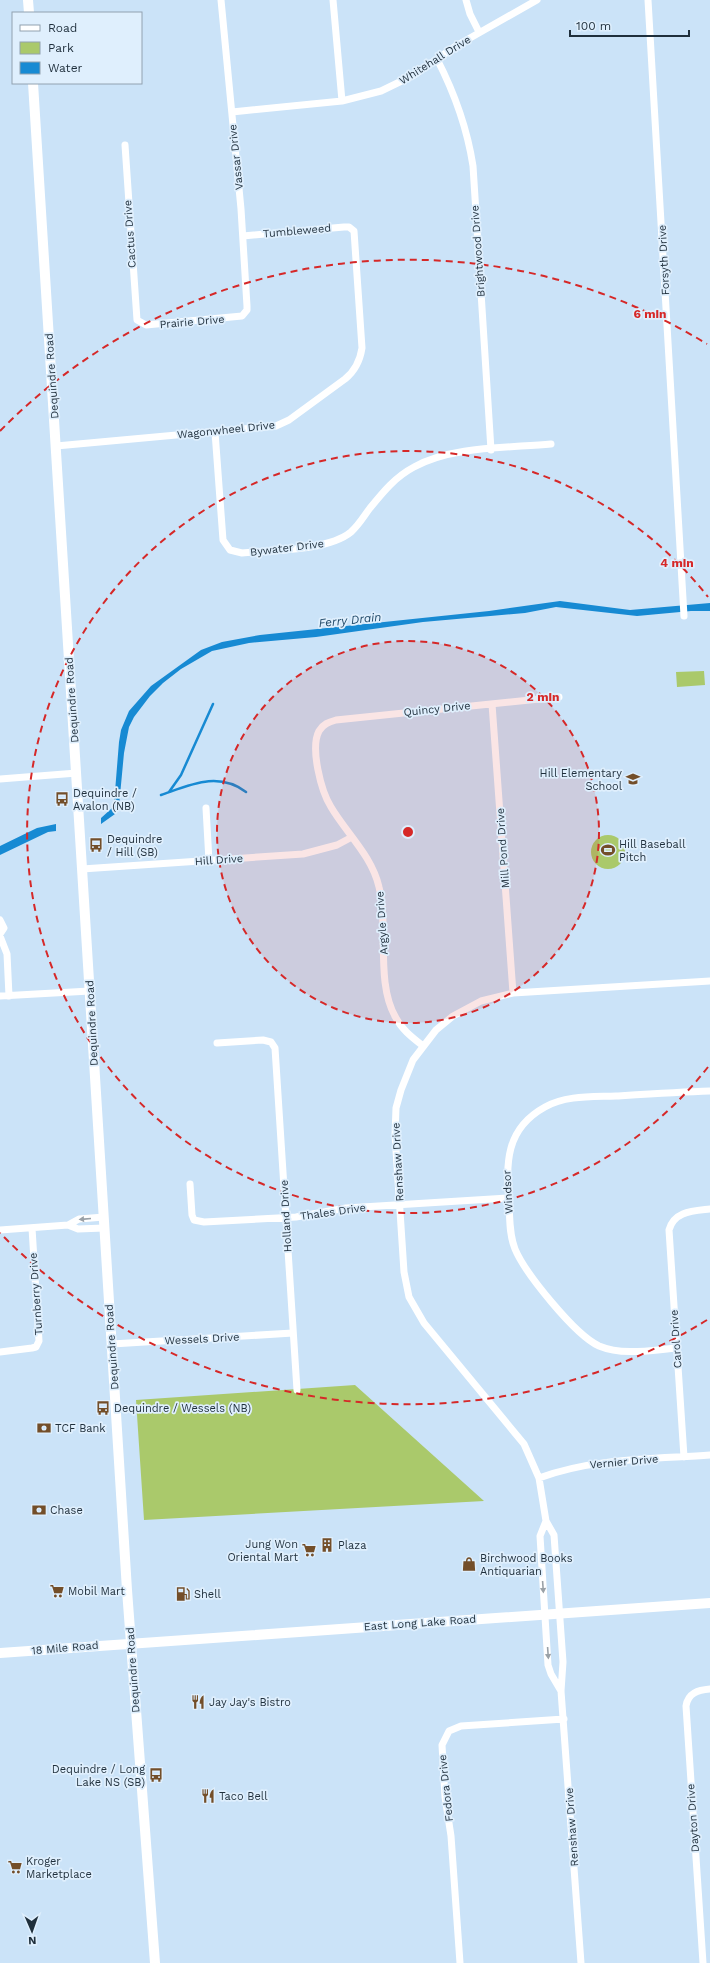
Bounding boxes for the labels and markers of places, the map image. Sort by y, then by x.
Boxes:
place label: Hill Elementary School [540,767,623,793]
school or university icon: Hill Elementary School [625,771,641,787]
place label: Dequindre / Avalon (NB) [73,787,137,813]
bus stop icon: Dequindre / Avalon (NB) [54,791,70,807]
centre of rings [401,825,415,839]
place label: Dequindre / Hill (SB) [107,833,162,859]
bus stop icon: Dequindre / Hill (SB) [88,837,104,853]
place label: Hill Baseball Pitch [619,838,686,864]
sports icon: Hill Baseball Pitch [600,842,616,858]
bus stop icon: Dequindre / Wessels (NB) [95,1400,111,1416]
place label: Dequindre / Wessels (NB) [114,1402,251,1415]
bank icon: TCF Bank [36,1420,52,1436]
place label: TCF Bank [55,1422,106,1435]
bank icon: Chase [31,1502,47,1518]
place label: Chase [50,1504,83,1517]
building icon: Plaza [319,1537,335,1553]
place label: Jung Won Oriental Mart [227,1538,298,1564]
place label: Plaza [338,1539,366,1552]
supermarket icon: Jung Won Oriental Mart [301,1542,317,1558]
place label: Birchwood Books Antiquarian [480,1552,573,1578]
shop icon: Birchwood Books Antiquarian [461,1556,477,1572]
supermarket icon: Mobil Mart [49,1583,65,1599]
place label: Mobil Mart [68,1585,125,1598]
fuel station icon: Shell [175,1586,191,1602]
place label: Shell [194,1588,222,1601]
restaurant icon: Jay Jay's Bistro [190,1694,206,1710]
place label: Jay Jay's Bistro [209,1696,291,1709]
place label: Dequindre / Long Lake NS (SB) [52,1763,145,1789]
bus stop icon: Dequindre / Long Lake NS (SB) [148,1767,164,1783]
restaurant icon: Taco Bell [200,1788,216,1804]
place label: Taco Bell [219,1790,268,1803]
place label: Kroger Marketplace [26,1855,92,1881]
supermarket icon: Kroger Marketplace [7,1859,23,1875]

